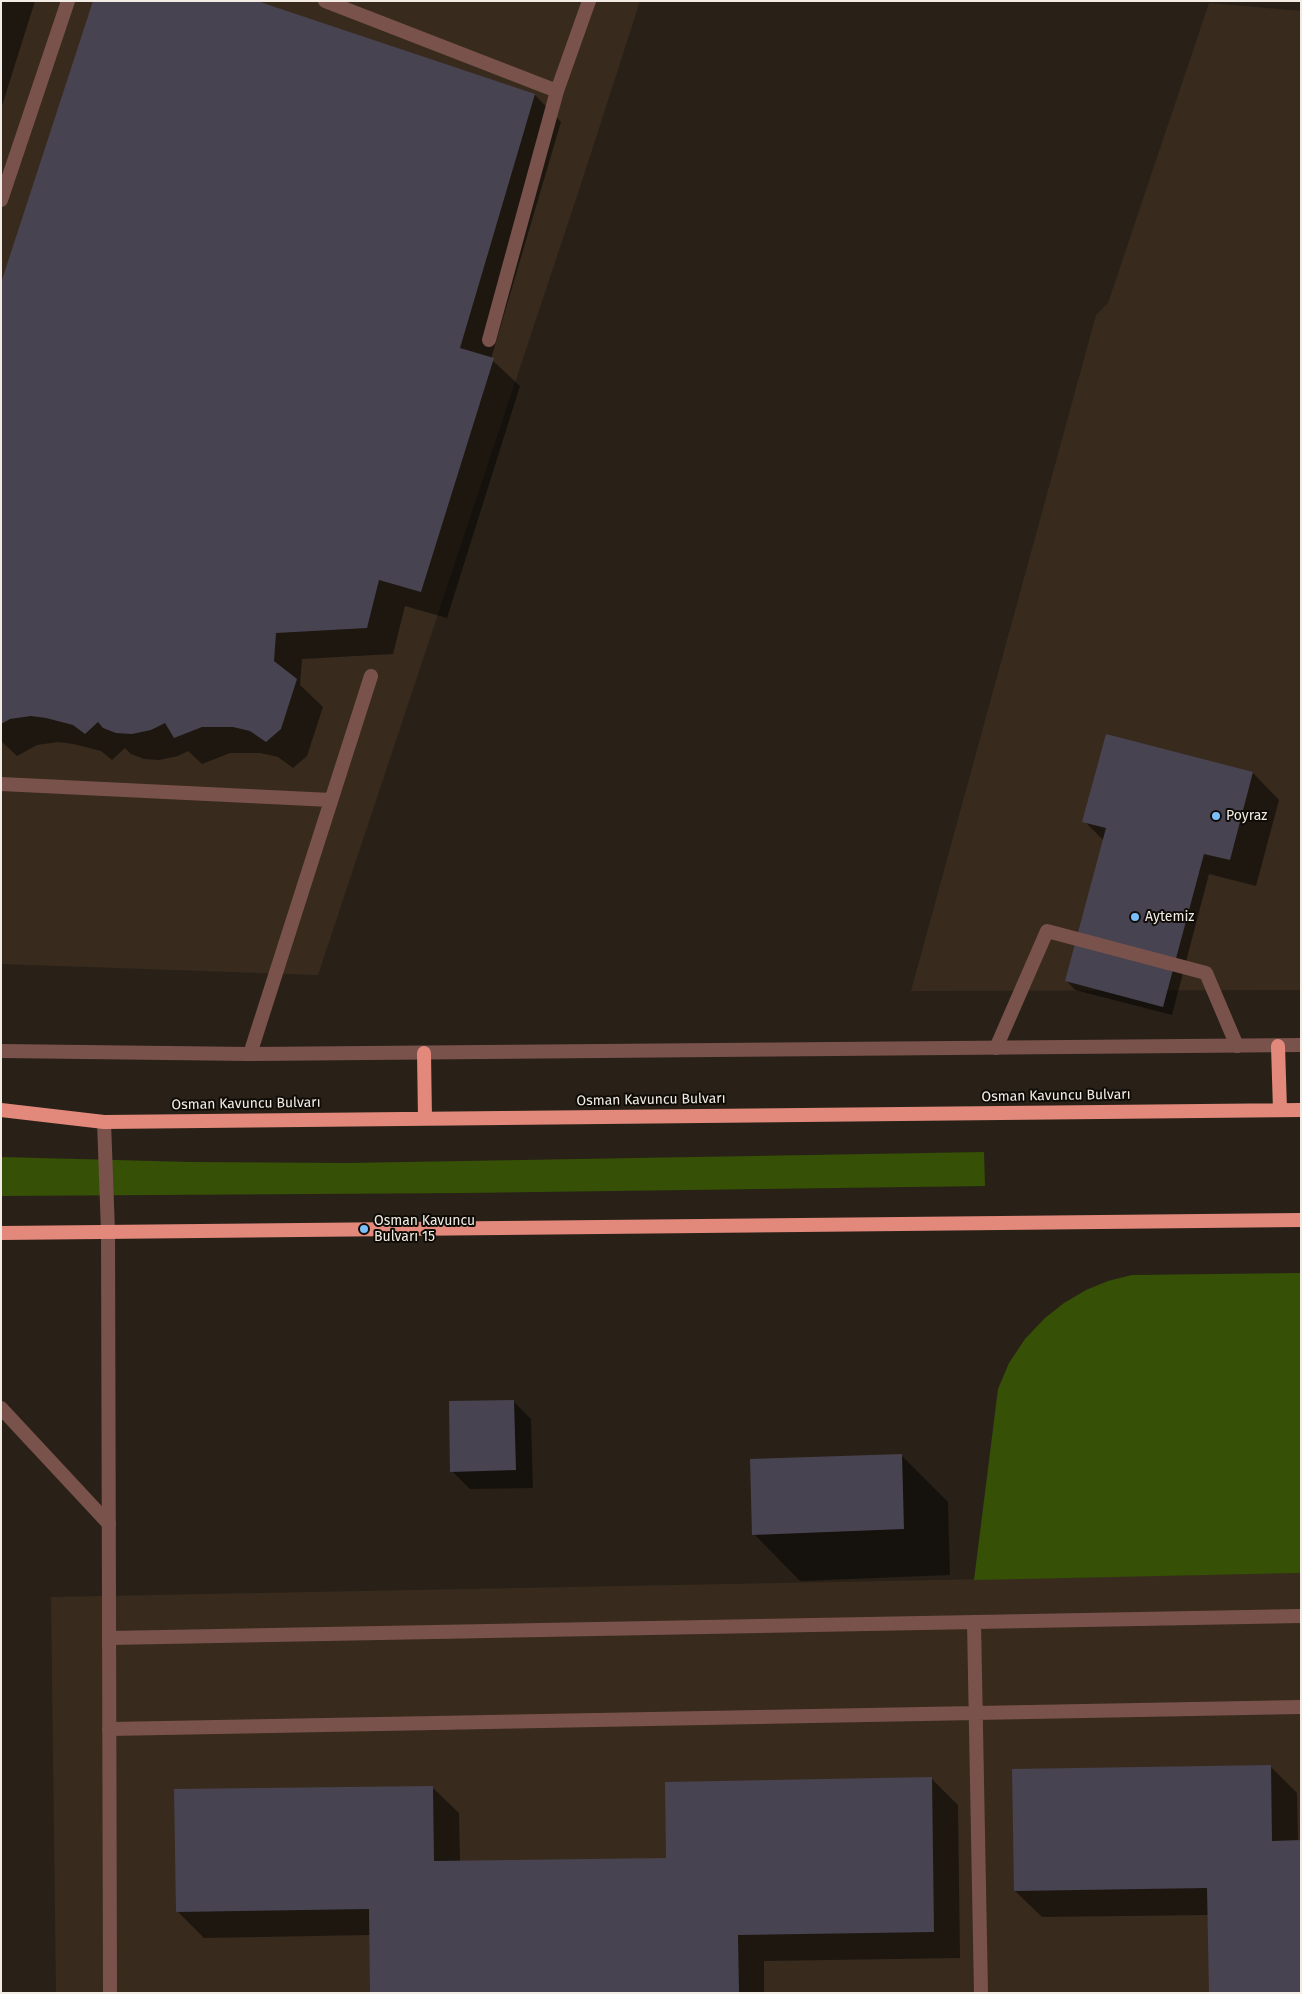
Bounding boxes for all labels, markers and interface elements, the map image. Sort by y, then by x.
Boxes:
place label: Poyraz [1226,808,1267,824]
marker: Poyraz [1210,810,1222,822]
place label: Aytemiz [1145,909,1194,925]
marker: Aytemiz [1129,911,1141,923]
street label: Osman Kavuncu Bulvarı [981,1086,1131,1106]
street label: Osman Kavuncu Bulvarı [576,1090,726,1110]
street label: Osman Kavuncu Bulvarı [171,1094,321,1114]
place label: Osman Kavuncu Bulvarı 15 [374,1213,475,1246]
marker: Osman Kavuncu Bulvarı 15 [358,1223,370,1235]

